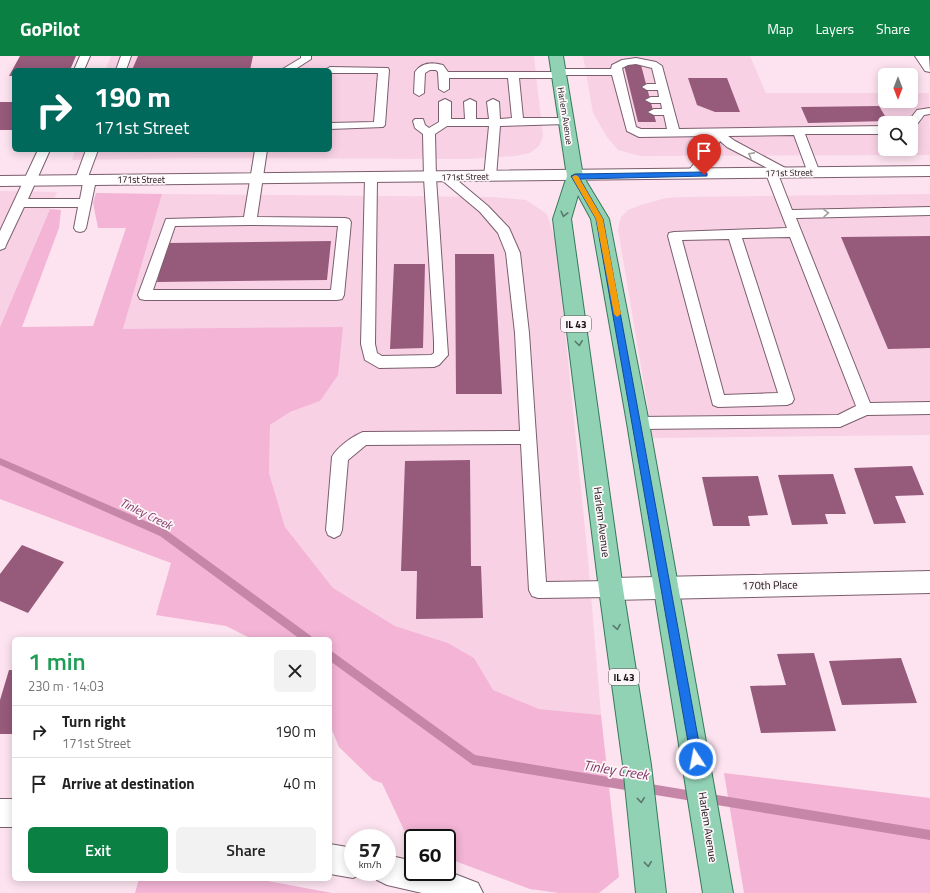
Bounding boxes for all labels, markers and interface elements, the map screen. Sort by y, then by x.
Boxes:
text: GoPilot [20,14,80,43]
text: Map [767,18,793,39]
text: Layers [815,18,854,39]
text: Share [876,18,910,39]
north arrow [878,68,918,108]
map controls [878,68,918,156]
text: 190 m [94,75,171,118]
icon: right [28,84,80,136]
street label: Harlem Avenue [555,86,577,146]
text: 171st Street [94,114,189,141]
button: search [878,116,918,156]
pin [687,134,721,175]
icon: arrive [693,140,715,162]
one-way arrow [748,152,755,159]
street label: 171st Street [765,166,814,179]
street label: 171st Street [441,170,490,183]
street label: 171st Street [117,173,166,186]
one-way arrow [823,209,829,218]
one-way arrow [561,211,569,217]
road number: IL 43 [561,316,591,332]
one-way arrow [574,340,583,346]
street label: Harlem Avenue [590,486,614,559]
water label: Tinley Creek [117,493,177,535]
street label: 170th Place [742,577,798,593]
one-way arrow [612,624,620,630]
text: 1 min [28,643,86,679]
button: close [274,650,316,692]
road number: IL 43 [609,669,639,685]
text: 230 m · 14:03 [28,676,104,696]
text: Turn right [62,710,126,733]
text: 190 m [275,720,316,743]
icon: right [28,721,50,743]
text: 171st Street [62,733,131,753]
position arrow [675,738,717,780]
water label: Tinley Creek [582,754,652,785]
text: Arrive at destination [62,772,195,795]
text: 40 m [283,772,316,795]
icon: arrive [28,773,50,795]
street label: Harlem Avenue [695,791,722,864]
one-way arrow [636,797,645,803]
button: Exit [28,827,168,873]
button: Share [176,827,316,873]
speed limit sign: 60 [404,829,456,881]
text: 57 [359,834,381,865]
text: km/h [359,857,381,872]
one-way arrow [643,861,652,867]

